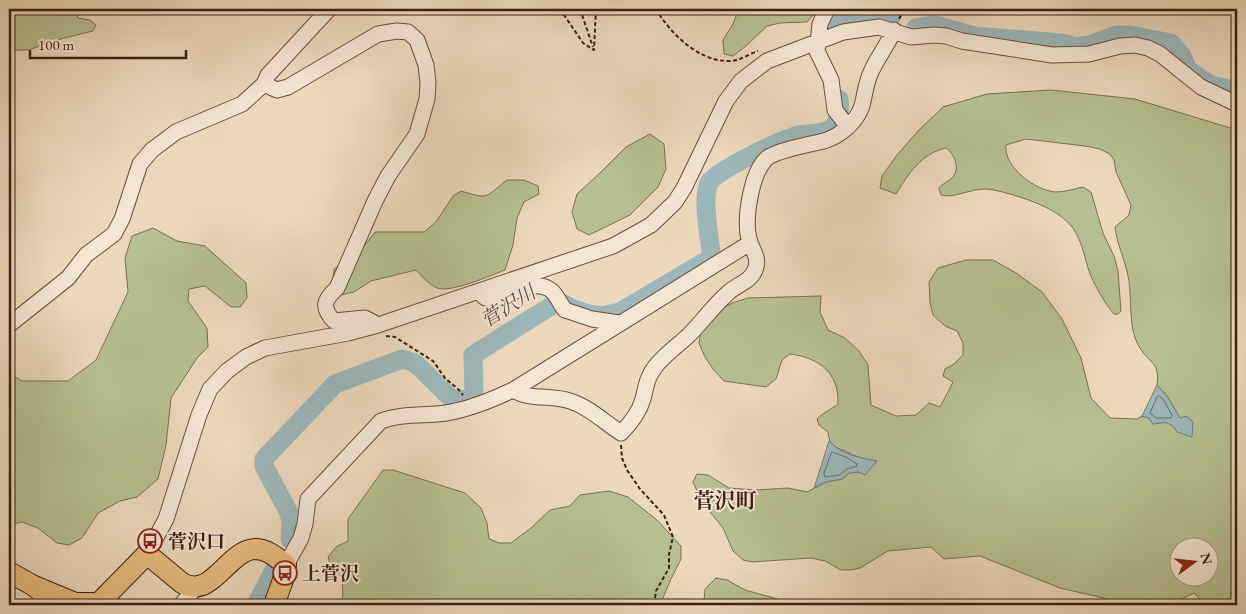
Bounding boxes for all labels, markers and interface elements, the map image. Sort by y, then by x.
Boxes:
scale bar [30,28,186,60]
text: 100 m [38,35,75,54]
water label: 菅沢川 [476,278,542,333]
district label: 菅沢町 [694,487,757,514]
bus stop icon: 菅沢口 [137,528,163,554]
place label: 菅沢口 [168,529,225,554]
north arrow [1168,536,1218,586]
text: N [1196,551,1217,567]
bus stop icon: 上菅沢 [272,560,298,586]
place label: 上菅沢 [302,561,359,586]

